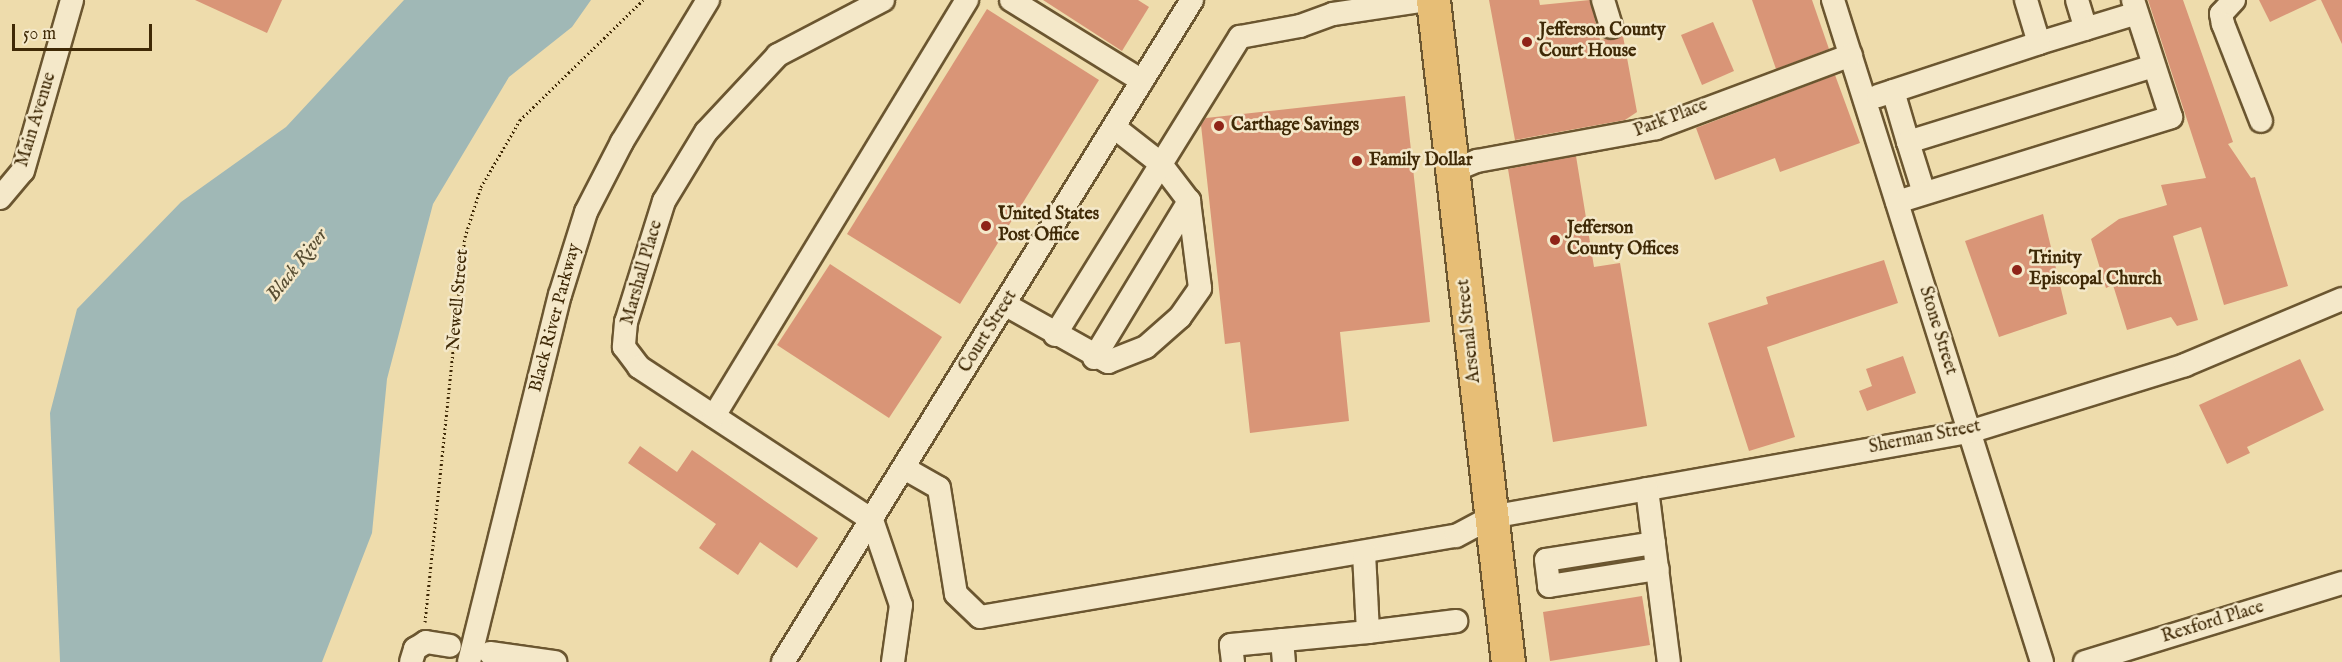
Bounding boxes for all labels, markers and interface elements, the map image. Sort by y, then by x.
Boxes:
scale bar [15,12,154,50]
place label: Jefferson County Court House [1539,21,1666,63]
text: 50 m [23,23,56,46]
marker: Jefferson County Court House [1520,35,1534,49]
street label: Main Avenue [12,70,62,170]
street label: Park Place [1631,95,1711,143]
place label: Carthage Savings [1231,115,1359,137]
marker: Carthage Savings [1212,119,1226,133]
place label: Family Dollar [1369,150,1472,172]
marker: Family Dollar [1350,154,1364,168]
place label: United States Post Office [998,205,1099,248]
street label: Marshall Place [618,218,668,328]
marker: United States Post Office [979,219,993,233]
place label: Jefferson County Offices [1567,219,1679,262]
water label: Black River [261,224,333,306]
marker: Jefferson County Offices [1548,233,1562,247]
street label: Black River Parkway [526,241,586,395]
street label: Newell Street [444,248,474,352]
place label: Trinity Episcopal Church [2029,249,2162,292]
marker: Trinity Episcopal Church [2010,263,2024,277]
street label: Arsenal Street [1454,278,1486,384]
street label: Stone Street [1913,284,1961,378]
street label: Court Street [955,287,1023,377]
street label: Sherman Street [1867,417,1983,459]
street label: Rexford Place [2159,597,2267,649]

